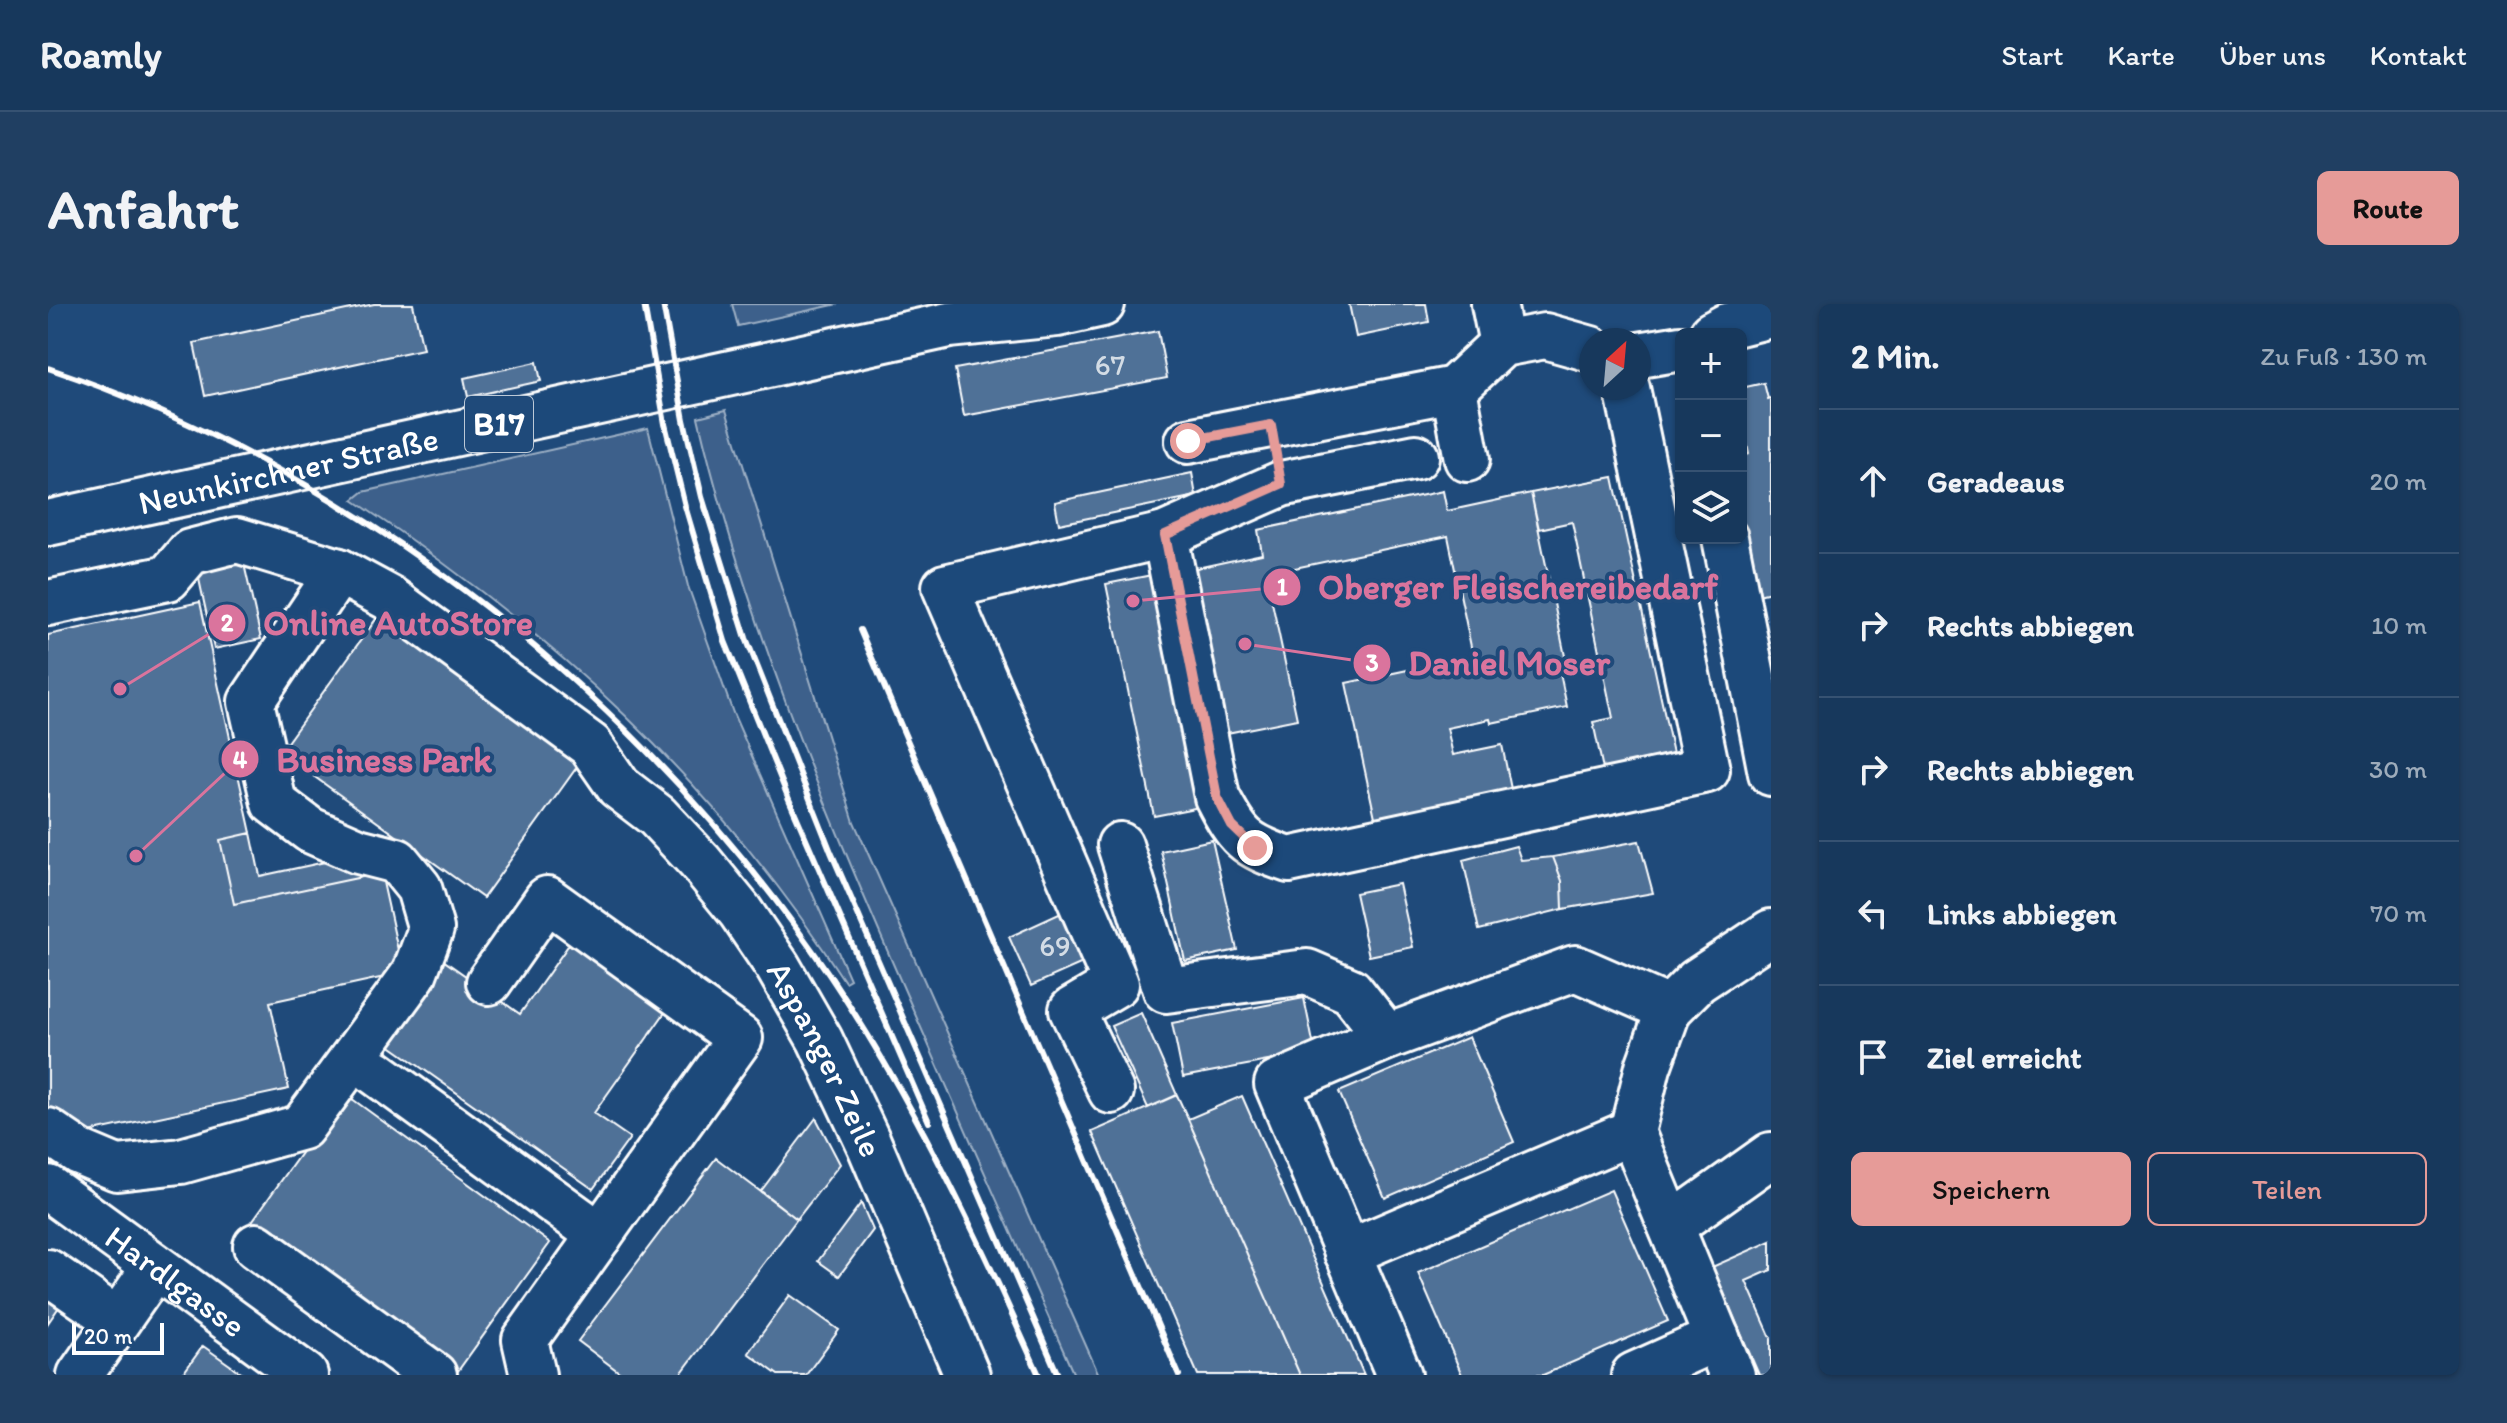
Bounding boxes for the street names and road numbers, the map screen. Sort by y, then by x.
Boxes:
road number: B17 [465,396,533,452]
street label: Neunkirchner Straße [135,417,442,523]
street label: Aspanger Zeile [758,953,893,1163]
street label: Hardlgasse [98,1216,254,1346]

